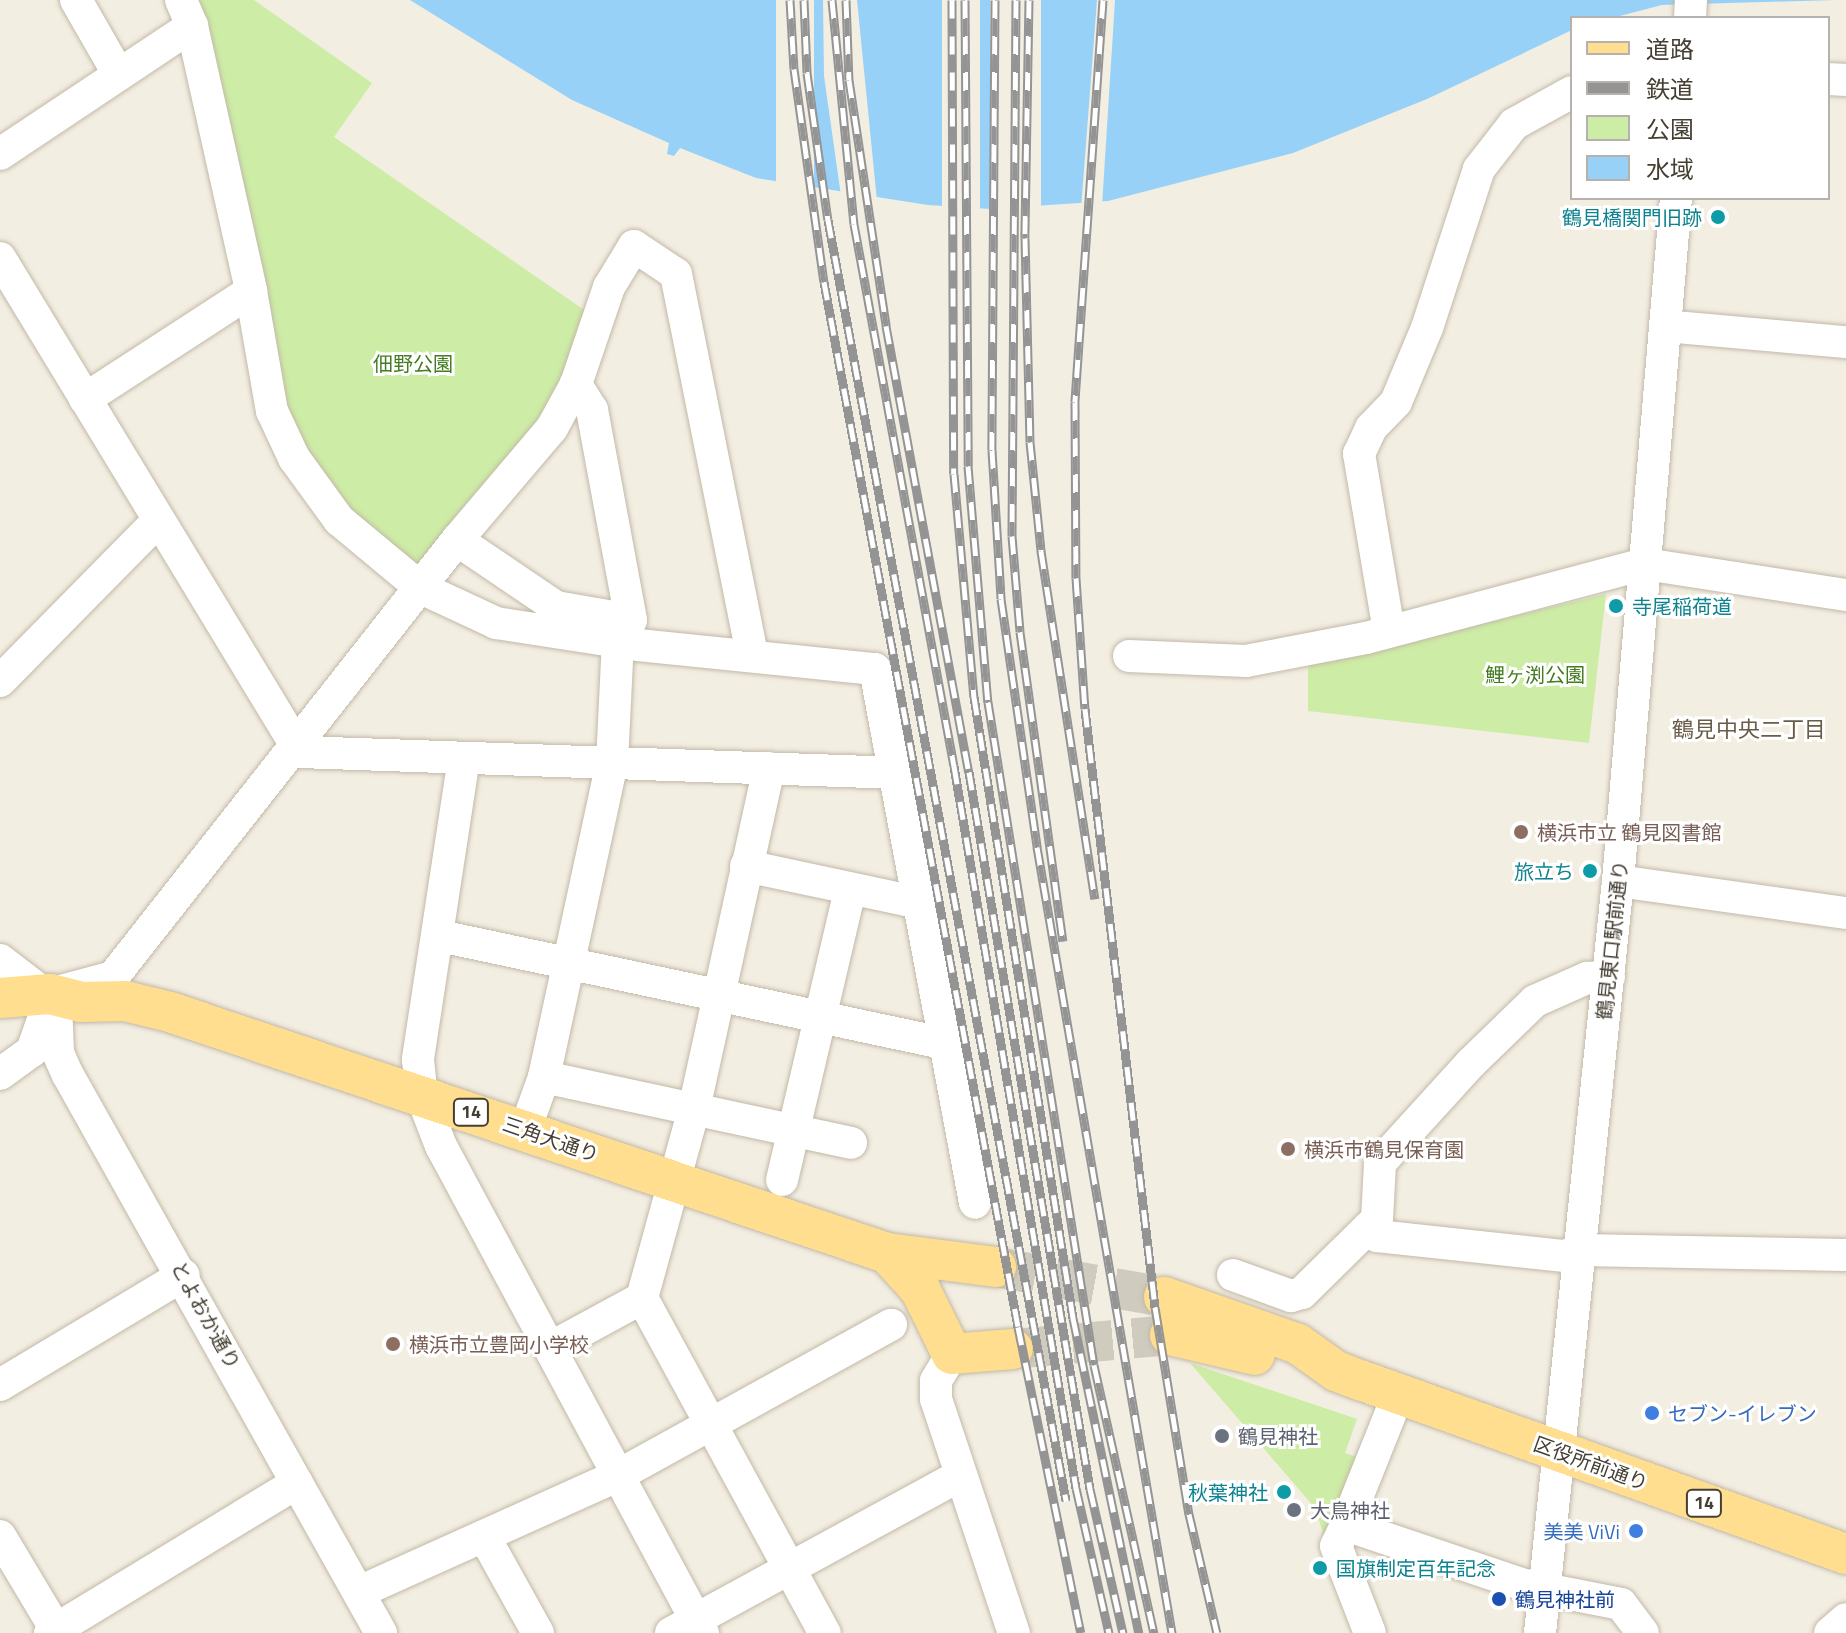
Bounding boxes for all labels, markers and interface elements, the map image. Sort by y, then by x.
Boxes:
legend [1570,16,1830,200]
text: 道路 [1646,31,1694,67]
text: 鉄道 [1646,71,1694,107]
text: 公園 [1646,111,1694,147]
text: 水域 [1646,151,1694,187]
place label: 鶴見橋関門旧跡 [1562,205,1702,229]
marker: 鶴見橋関門旧跡 [1709,208,1727,226]
park label: 佃野公園 [373,351,453,375]
place label: 寺尾稲荷道 [1632,594,1732,618]
marker: 寺尾稲荷道 [1607,597,1625,615]
park label: 鯉ヶ渕公園 [1485,662,1585,686]
district label: 鶴見中央二丁目 [1672,717,1826,743]
place label: 横浜市立 鶴見図書館 [1537,820,1721,844]
marker: 横浜市立 鶴見図書館 [1512,823,1530,841]
place label: 旅立ち [1514,859,1574,883]
street label: 鶴見東口駅前通り [1592,859,1632,1021]
marker: 旅立ち [1581,862,1599,880]
road number: 14 [451,1098,491,1126]
street label: 三角大通り [500,1111,602,1167]
place label: 横浜市鶴見保育園 [1304,1137,1464,1161]
marker: 横浜市鶴見保育園 [1279,1140,1297,1158]
street label: とよおか通り [166,1257,246,1373]
place label: 横浜市立豊岡小学校 [409,1332,589,1356]
marker: 横浜市立豊岡小学校 [384,1335,402,1353]
place label: セブン-イレブン [1668,1401,1817,1425]
marker: セブン-イレブン [1643,1404,1661,1422]
place label: 鶴見神社 [1238,1424,1318,1448]
marker: 鶴見神社 [1213,1427,1231,1445]
street label: 区役所前通り [1531,1431,1651,1495]
place label: 秋葉神社 [1188,1480,1268,1504]
marker: 秋葉神社 [1275,1483,1293,1501]
road number: 14 [1684,1489,1724,1517]
place label: 大鳥神社 [1310,1498,1390,1522]
marker: 大鳥神社 [1285,1501,1303,1519]
place label: 美美 ViVi [1544,1519,1620,1543]
marker: 美美 ViVi [1627,1522,1645,1540]
place label: 国旗制定百年記念 [1336,1556,1496,1580]
marker: 国旗制定百年記念 [1311,1559,1329,1577]
place label: 鶴見神社前 [1515,1587,1615,1611]
marker: 鶴見神社前 [1490,1590,1508,1608]

